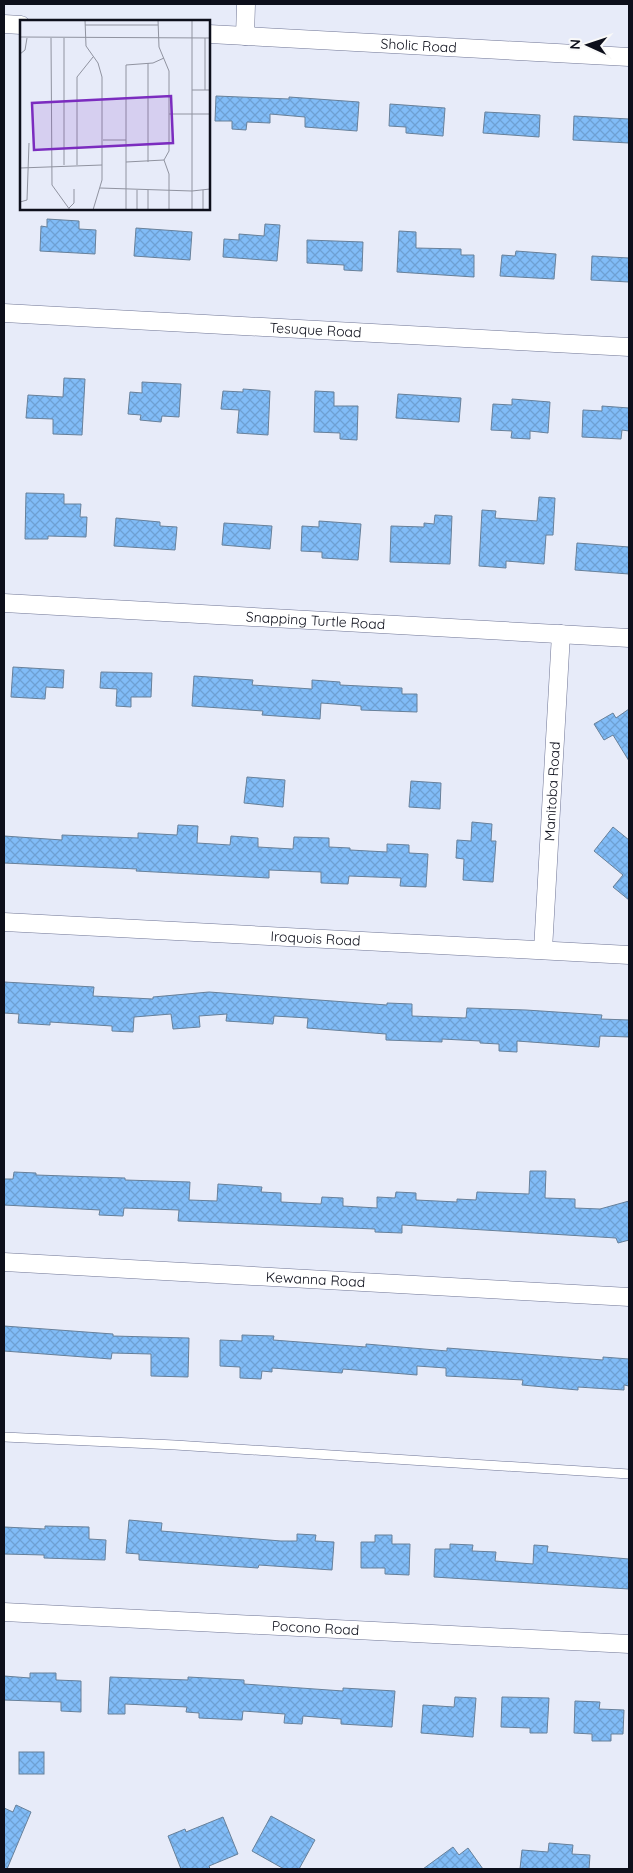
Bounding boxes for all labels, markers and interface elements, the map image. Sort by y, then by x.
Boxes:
inset map [20,20,210,210]
north arrow [563,20,613,70]
street label: Sholic Road [380,34,457,57]
text: N [566,39,584,50]
street label: Tesuque Road [269,318,362,341]
street label: Snapping Turtle Road [245,608,386,633]
street label: Manitoba Road [540,741,564,842]
street label: Iroquois Road [270,927,361,950]
street label: Kewanna Road [265,1268,366,1291]
street label: Pocono Road [271,1617,360,1639]

